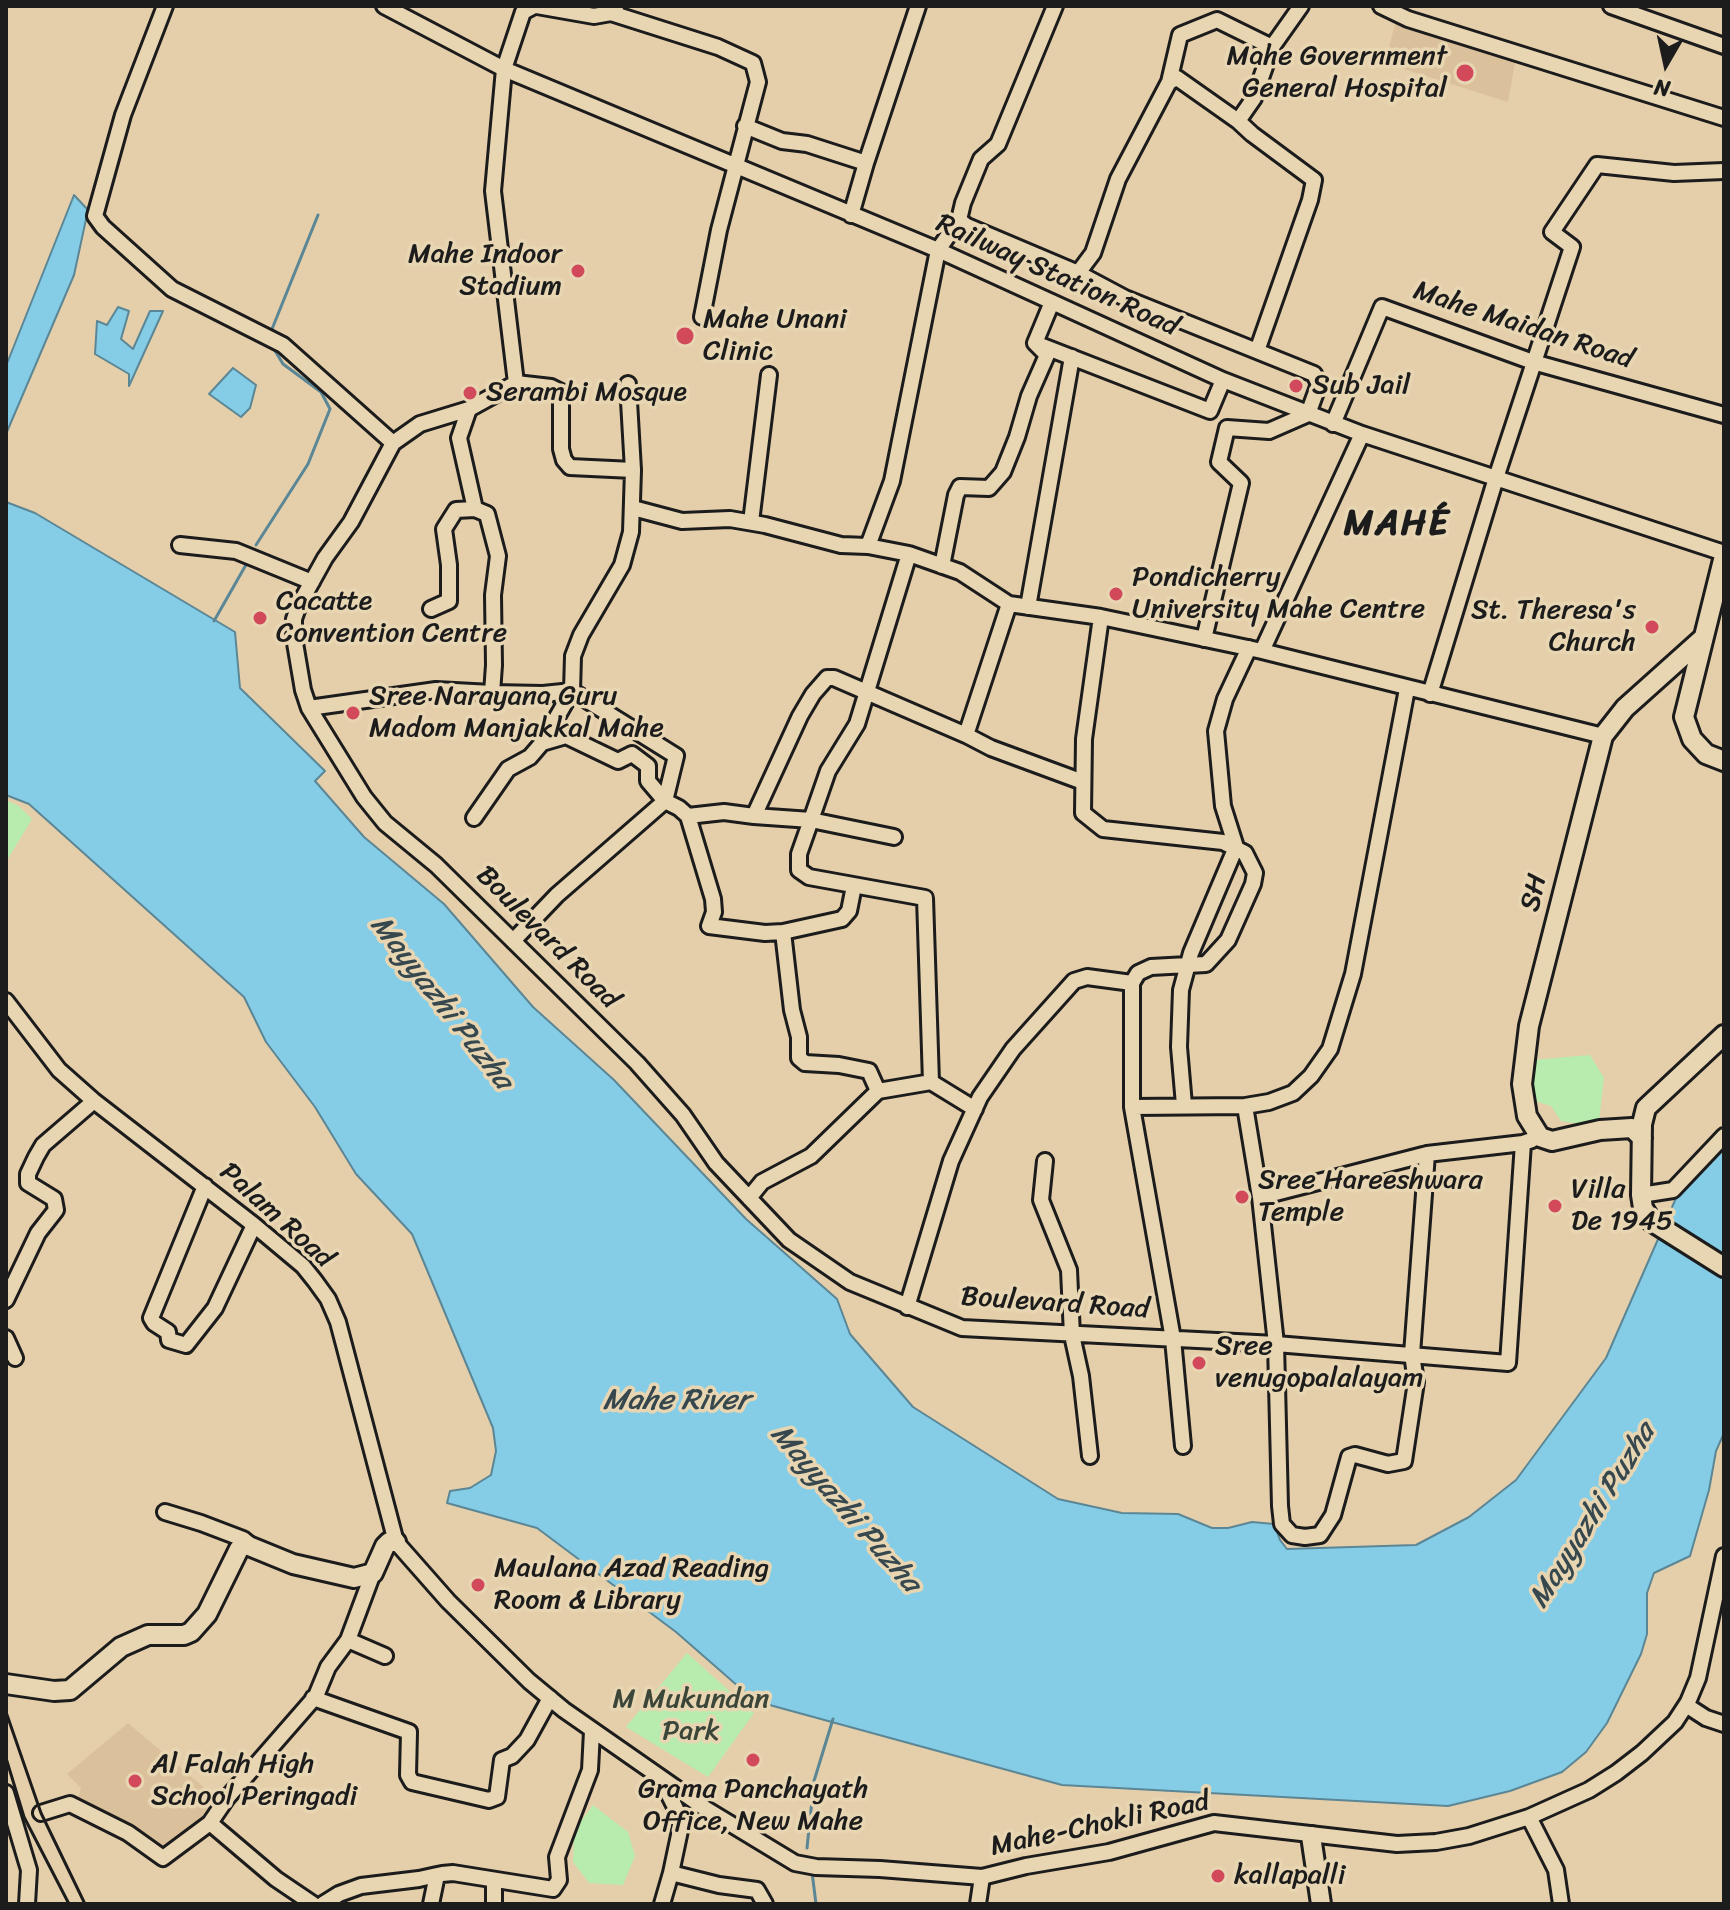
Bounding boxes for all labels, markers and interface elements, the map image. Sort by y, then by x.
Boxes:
north arrow [1626,24,1706,104]
place label: Mahe Government General Hospital [1227,40,1447,106]
marker: Mahe Government General Hospital [1454,62,1476,84]
text: N [1652,68,1673,109]
street label: Railway Station Road [930,207,1184,345]
place label: Mahe Indoor Stadium [408,238,562,304]
marker: Mahe Indoor Stadium [569,262,587,280]
street label: Mahe Maidan Road [1409,275,1637,377]
place label: Mahe Unani Clinic [703,303,847,369]
marker: Mahe Unani Clinic [674,325,696,347]
place label: Sub Jail [1312,369,1410,403]
place label: Serambi Mosque [486,376,687,410]
marker: Sub Jail [1287,377,1305,395]
marker: Serambi Mosque [461,384,479,402]
district label: MAHÉ [1344,503,1450,547]
place label: Pondicherry University Mahe Centre [1132,561,1425,627]
place label: Cacatte Convention Centre [276,585,507,651]
marker: Pondicherry University Mahe Centre [1107,585,1125,603]
place label: St. Theresa's Church [1471,594,1636,660]
marker: Cacatte Convention Centre [251,609,269,627]
marker: St. Theresa's Church [1643,618,1661,636]
place label: Sree Narayana Guru Madom Manjakkal Mahe [369,680,664,746]
marker: Sree Narayana Guru Madom Manjakkal Mahe [344,704,362,722]
street label: Boulevard Road [468,859,626,1017]
street label: SH [1514,871,1556,915]
water label: Mayyazhi Puzha [362,909,520,1097]
street label: Palam Road [212,1156,340,1276]
place label: Sree Hareeshwara Temple [1258,1164,1483,1230]
place label: Villa De 1945 [1571,1173,1673,1239]
marker: Sree Hareeshwara Temple [1233,1188,1251,1206]
marker: Villa De 1945 [1546,1197,1564,1215]
street label: Boulevard Road [960,1281,1150,1327]
place label: Sree venugopalalayam [1215,1330,1424,1396]
marker: Sree venugopalalayam [1190,1354,1208,1372]
water label: Mahe River [603,1383,749,1419]
water label: Mayyazhi Puzha [1522,1417,1664,1615]
water label: Mayyazhi Puzha [762,1418,928,1600]
place label: Maulana Azad Reading Room & Library [494,1552,769,1618]
marker: Maulana Azad Reading Room & Library [469,1576,487,1594]
park label: M Mukundan Park [613,1683,769,1749]
place label: Al Falah High School Peringadi [151,1748,357,1814]
marker: Grama Panchayath Office, New Mahe [744,1751,762,1769]
marker: Al Falah High School Peringadi [126,1772,144,1790]
place label: Grama Panchayath Office, New Mahe [638,1773,868,1839]
street label: Mahe-Chokli Road [988,1785,1212,1865]
place label: kallapalli [1234,1859,1345,1893]
marker: kallapalli [1209,1867,1227,1885]

